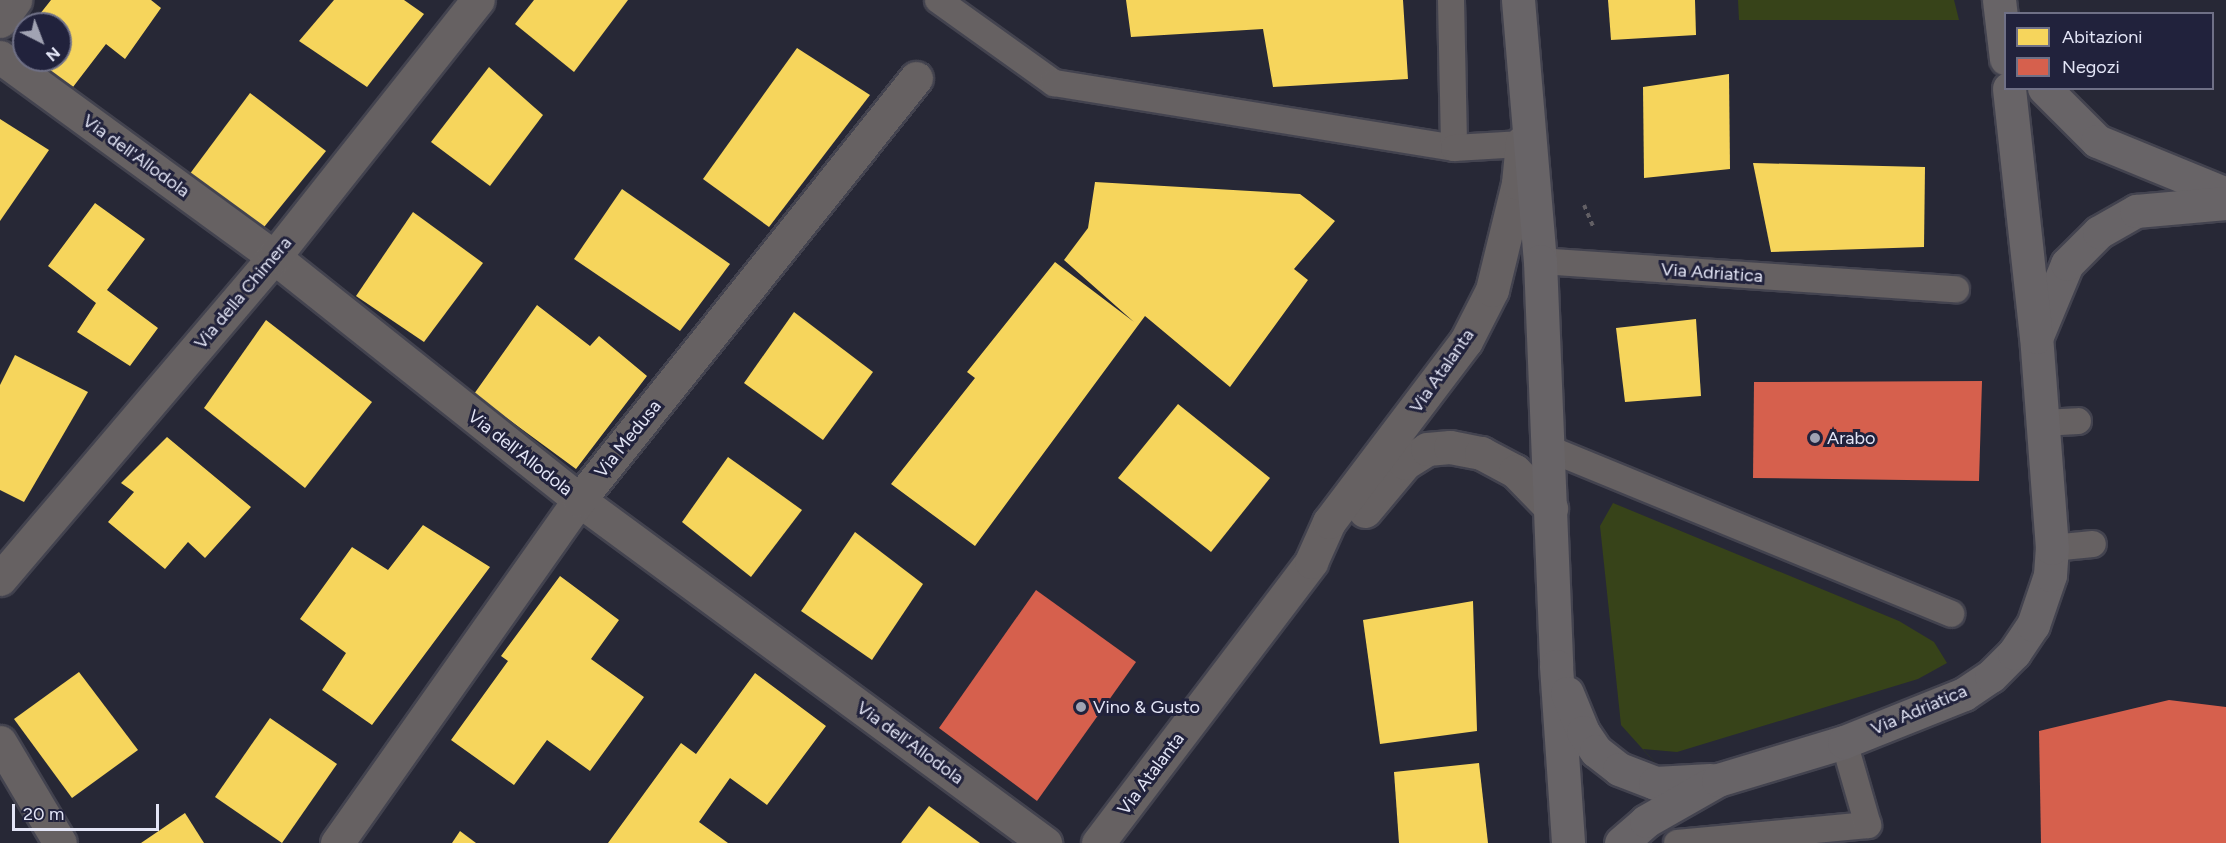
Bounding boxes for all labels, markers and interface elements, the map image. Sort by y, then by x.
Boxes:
north arrow [12,12,72,72]
legend [2004,12,2214,90]
text: Abitazioni [2062,26,2143,48]
text: N [42,43,64,65]
text: Negozi [2062,56,2120,78]
street label: Via dell'Allodola [78,110,194,202]
street label: Via della Chimera [190,233,296,353]
street label: Via Adriatica [1660,259,1764,287]
street label: Via Atalanta [1405,325,1479,417]
street label: Via Medusa [590,396,666,482]
street label: Via dell'Allodola [463,405,577,501]
place label: Arabo [1827,427,1875,449]
marker: Arabo [1808,431,1822,445]
street label: Via Adriatica [1868,680,1970,740]
place label: Vino & Gusto [1093,696,1200,718]
street label: Via dell'Allodola [852,697,968,789]
marker: Vino & Gusto [1074,700,1088,714]
street label: Via Atalanta [1113,729,1189,819]
scale bar [15,792,162,830]
text: 20 m [23,803,64,825]

